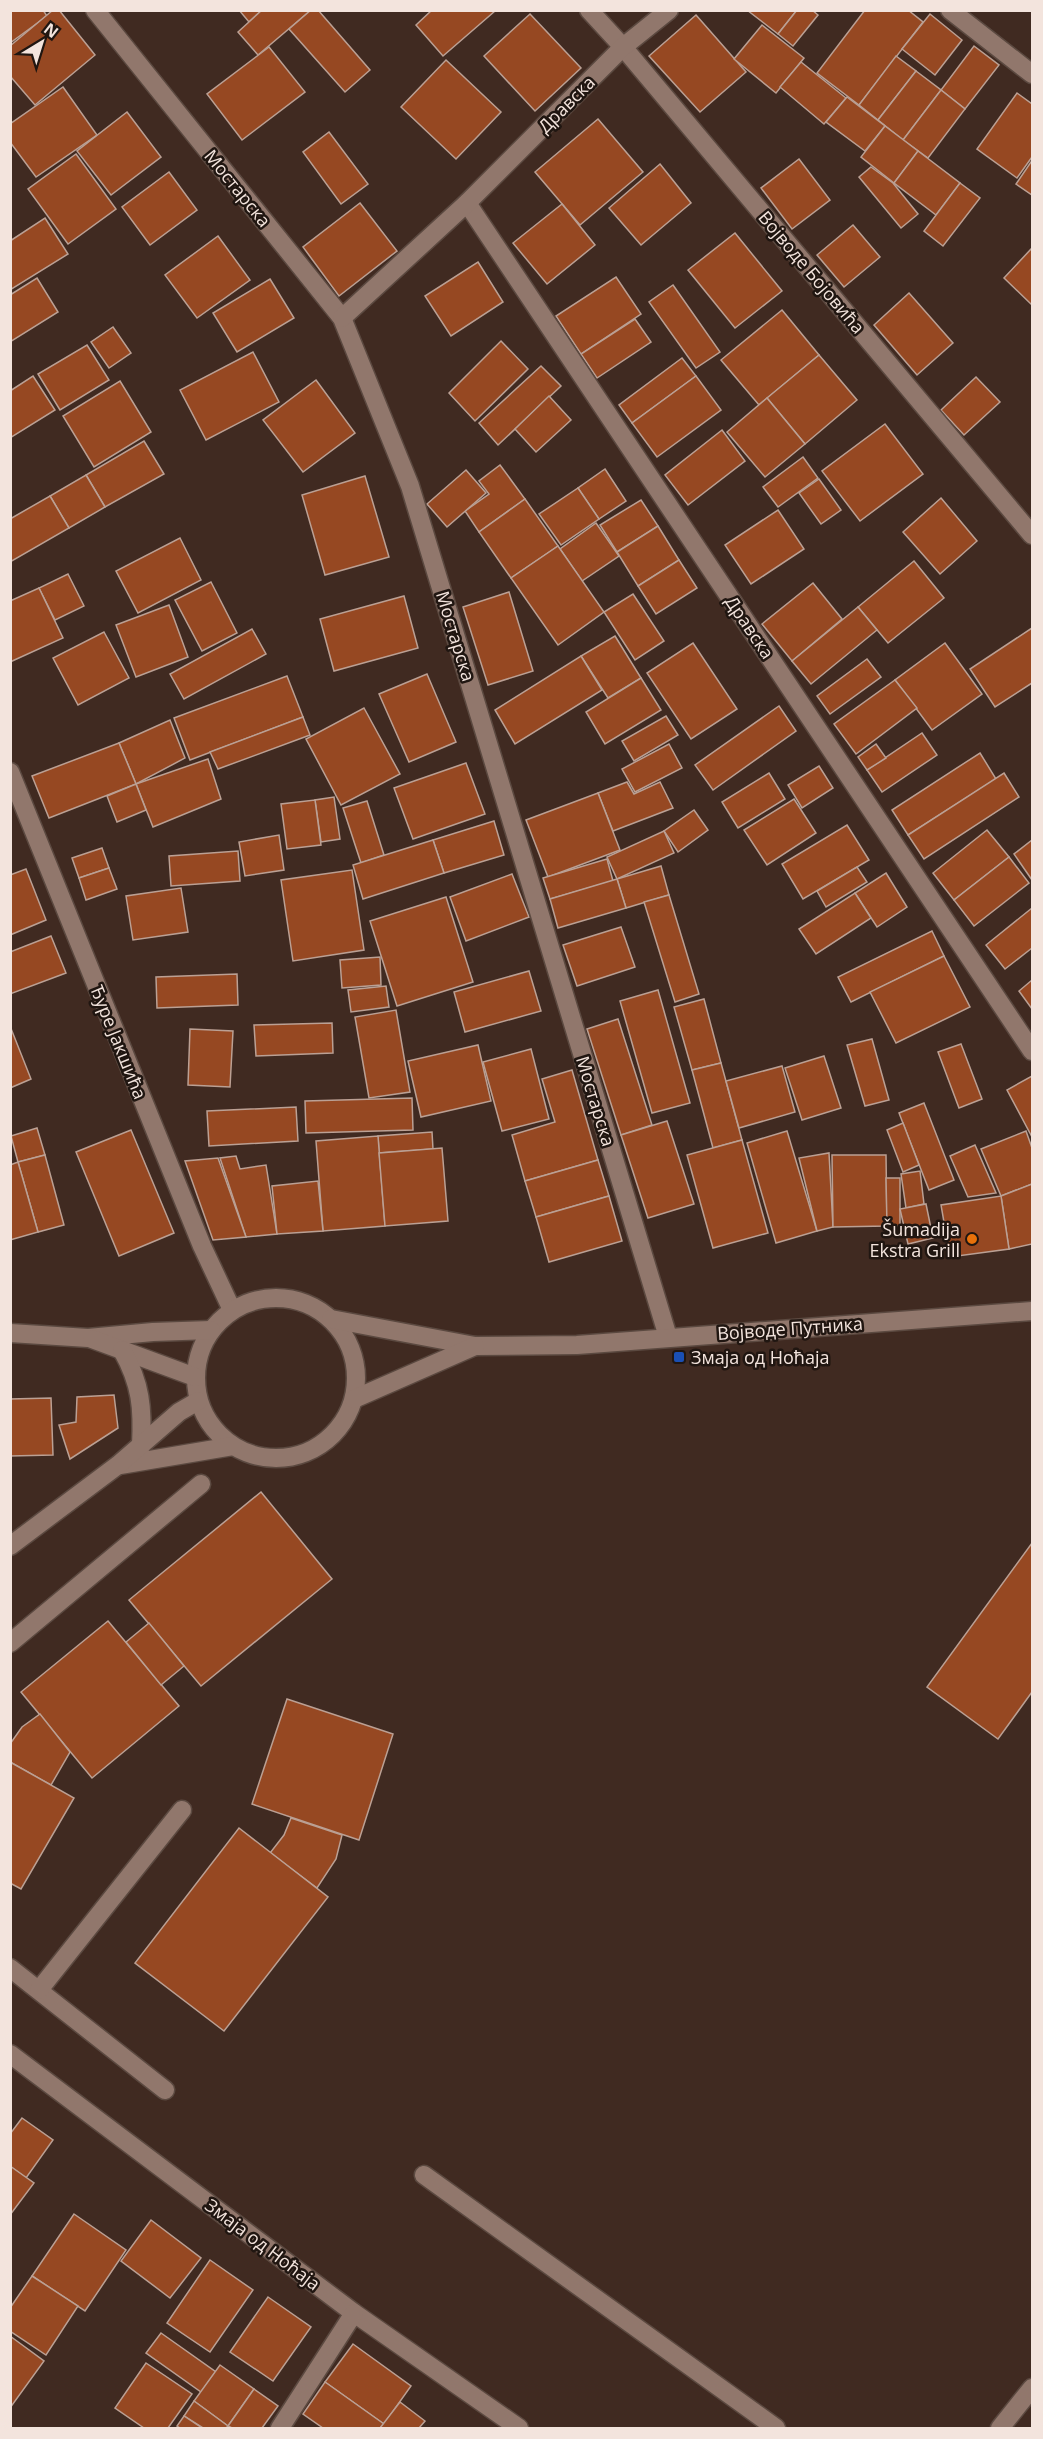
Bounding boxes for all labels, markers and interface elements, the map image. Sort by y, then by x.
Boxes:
north arrow [12,12,72,72]
text: N [39,18,63,43]
street label: Дравска [532,70,600,138]
street label: Мостарска [199,144,277,232]
street label: Војводе Бојовића [754,206,870,338]
street label: Мостарска [431,588,481,684]
street label: Дравска [720,591,780,663]
street label: Ђуре Јакшића [85,982,153,1102]
street label: Мостарска [571,1053,621,1149]
place label: Šumadija Ekstra Grill [869,1217,960,1262]
marker: Šumadija Ekstra Grill [965,1232,979,1246]
street label: Војводе Путника [716,1311,864,1345]
place label: Змаја од Ноћаја [691,1345,829,1369]
marker: Змаја од Ноћаја [672,1350,686,1364]
street label: Змаја од Ноћаја [200,2193,326,2295]

